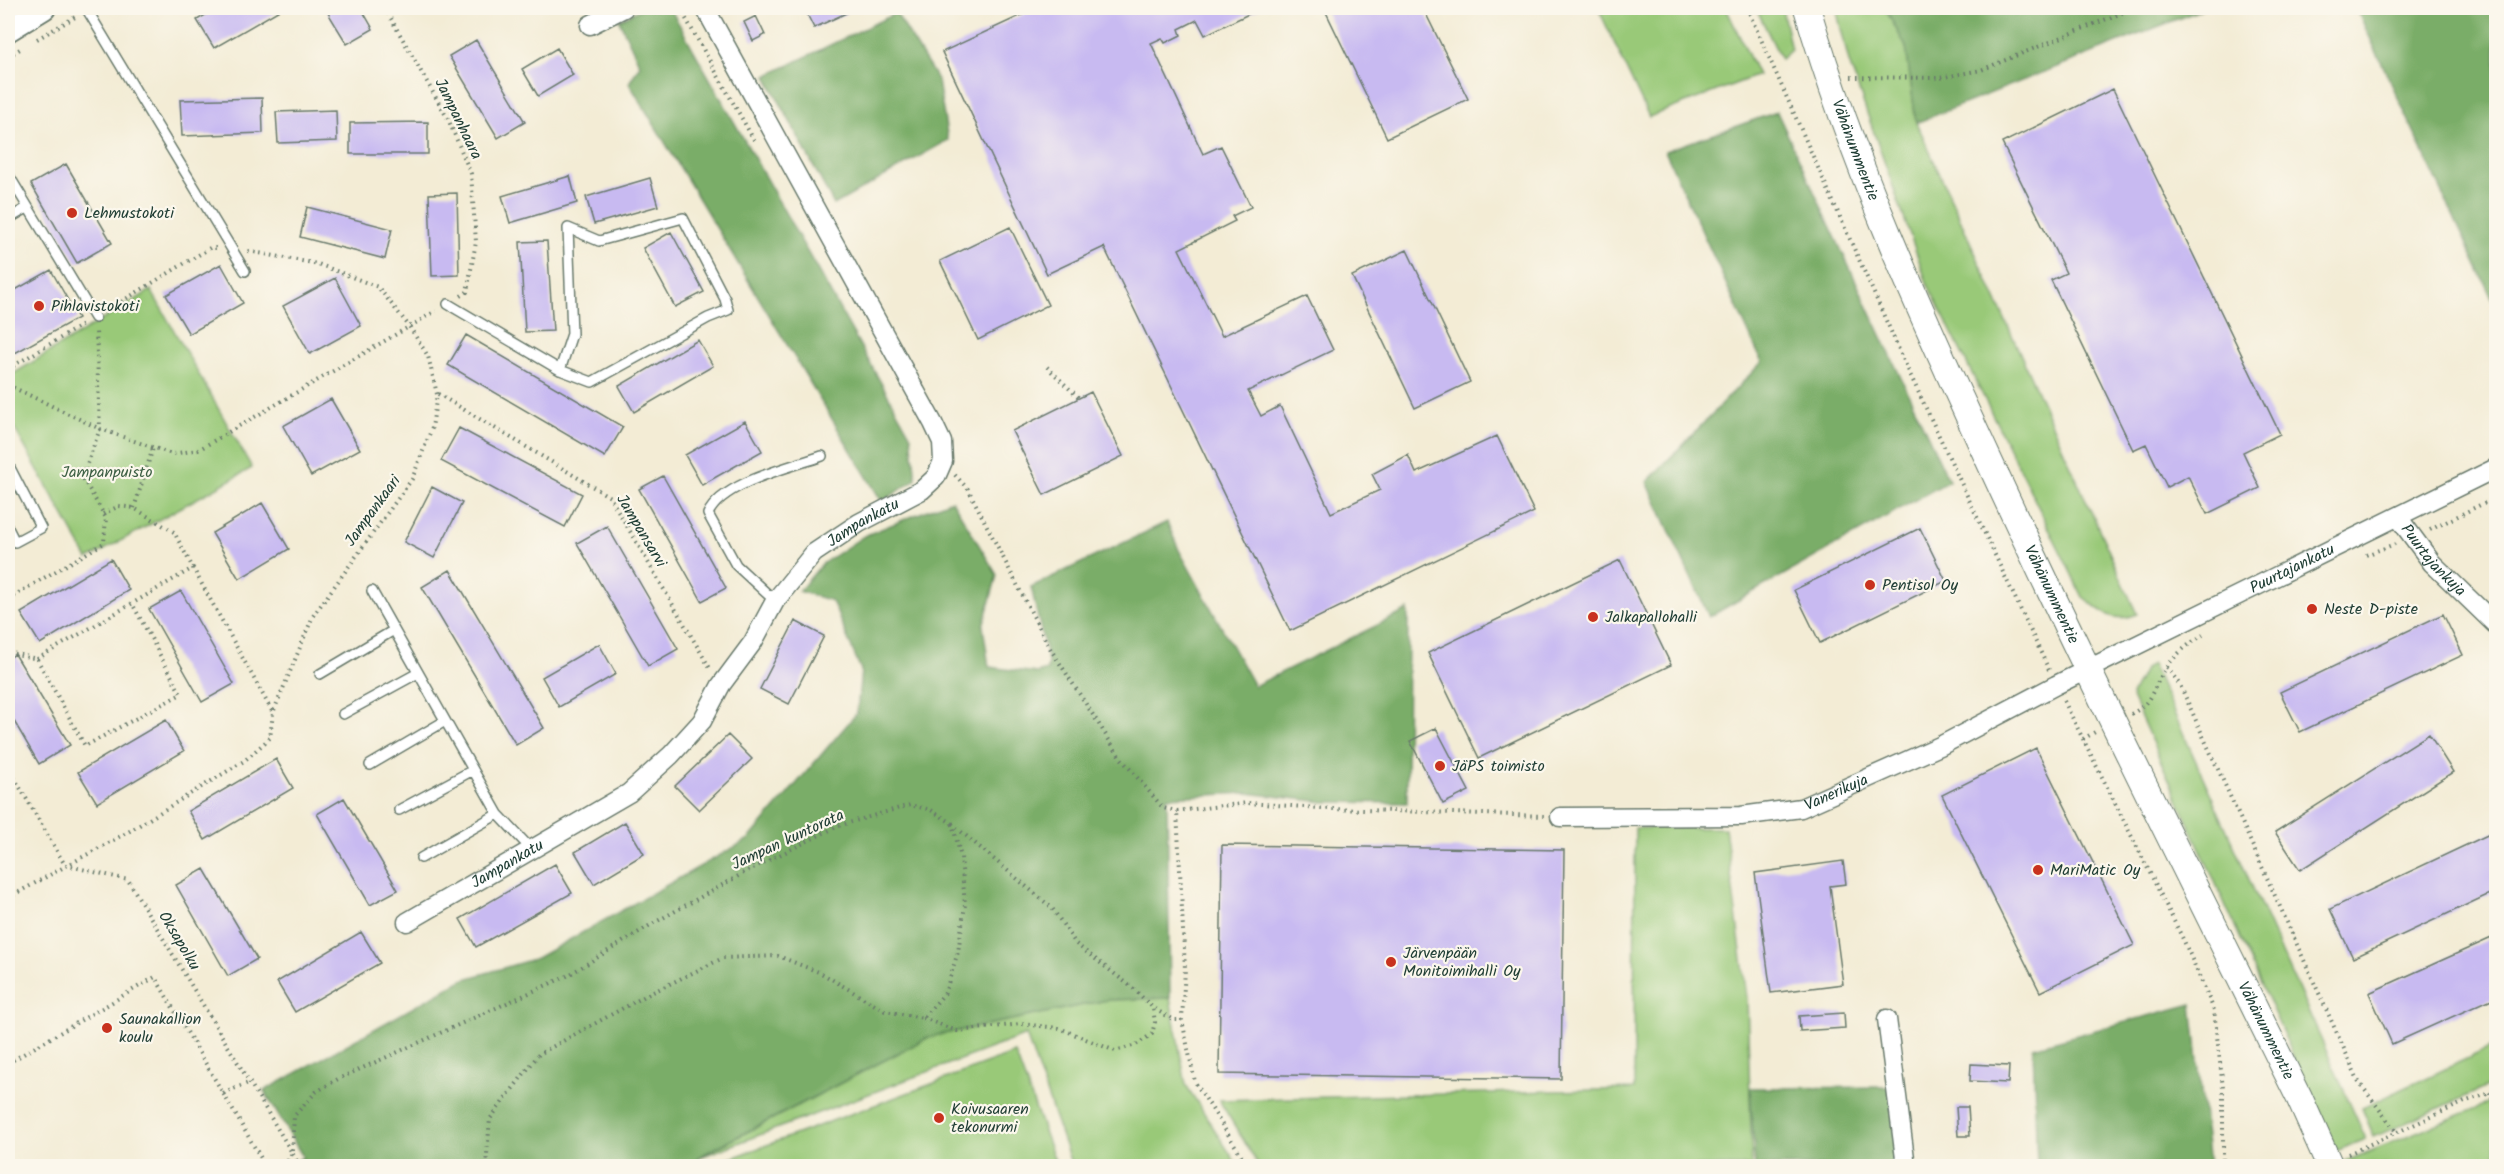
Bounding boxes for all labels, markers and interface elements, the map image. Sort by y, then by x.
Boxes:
street label: Jampanhaara [428,74,488,164]
street label: Vähänummentie [1825,96,1886,205]
place label: Lehmustokoti [84,201,175,226]
marker: Lehmustokoti [65,206,79,220]
place label: Pihlavistokoti [51,294,140,319]
marker: Pihlavistokoti [32,299,46,313]
park label: Jampanpuisto [62,460,152,485]
street label: Jampankaari [338,469,408,552]
street label: Jampansarvi [609,490,673,573]
street label: Jampankatu [822,491,904,554]
street label: Puurtajankuja [2394,518,2472,602]
street label: Puurtajankatu [2245,537,2339,600]
street label: Vähänummentie [2017,541,2086,648]
place label: Pentisol Oy [1882,573,1959,598]
marker: Pentisol Oy [1863,578,1877,592]
place label: Neste D-piste [2324,597,2418,622]
marker: Neste D-piste [2305,602,2319,616]
place label: Jalkapallohalli [1605,605,1698,630]
marker: Jalkapallohalli [1586,610,1600,624]
place label: JäPS toimisto [1452,754,1545,779]
marker: JäPS toimisto [1433,759,1447,773]
street label: Vanerikuja [1800,767,1872,818]
street label: Jampan kuntorata [728,803,848,877]
street label: Jampankatu [466,833,549,895]
place label: MariMatic Oy [2050,858,2141,883]
marker: MariMatic Oy [2031,863,2045,877]
street label: Oksapolku [151,906,207,976]
place label: Järvenpään Monitoimihalli Oy [1403,941,1521,984]
marker: Järvenpään Monitoimihalli Oy [1384,955,1398,969]
street label: Vähänummentie [2231,977,2301,1084]
place label: Saunakallion koulu [119,1007,201,1050]
marker: Saunakallion koulu [100,1021,114,1035]
place label: Koivusaaren tekonurmi [951,1097,1029,1140]
marker: Koivusaaren tekonurmi [932,1111,946,1125]

